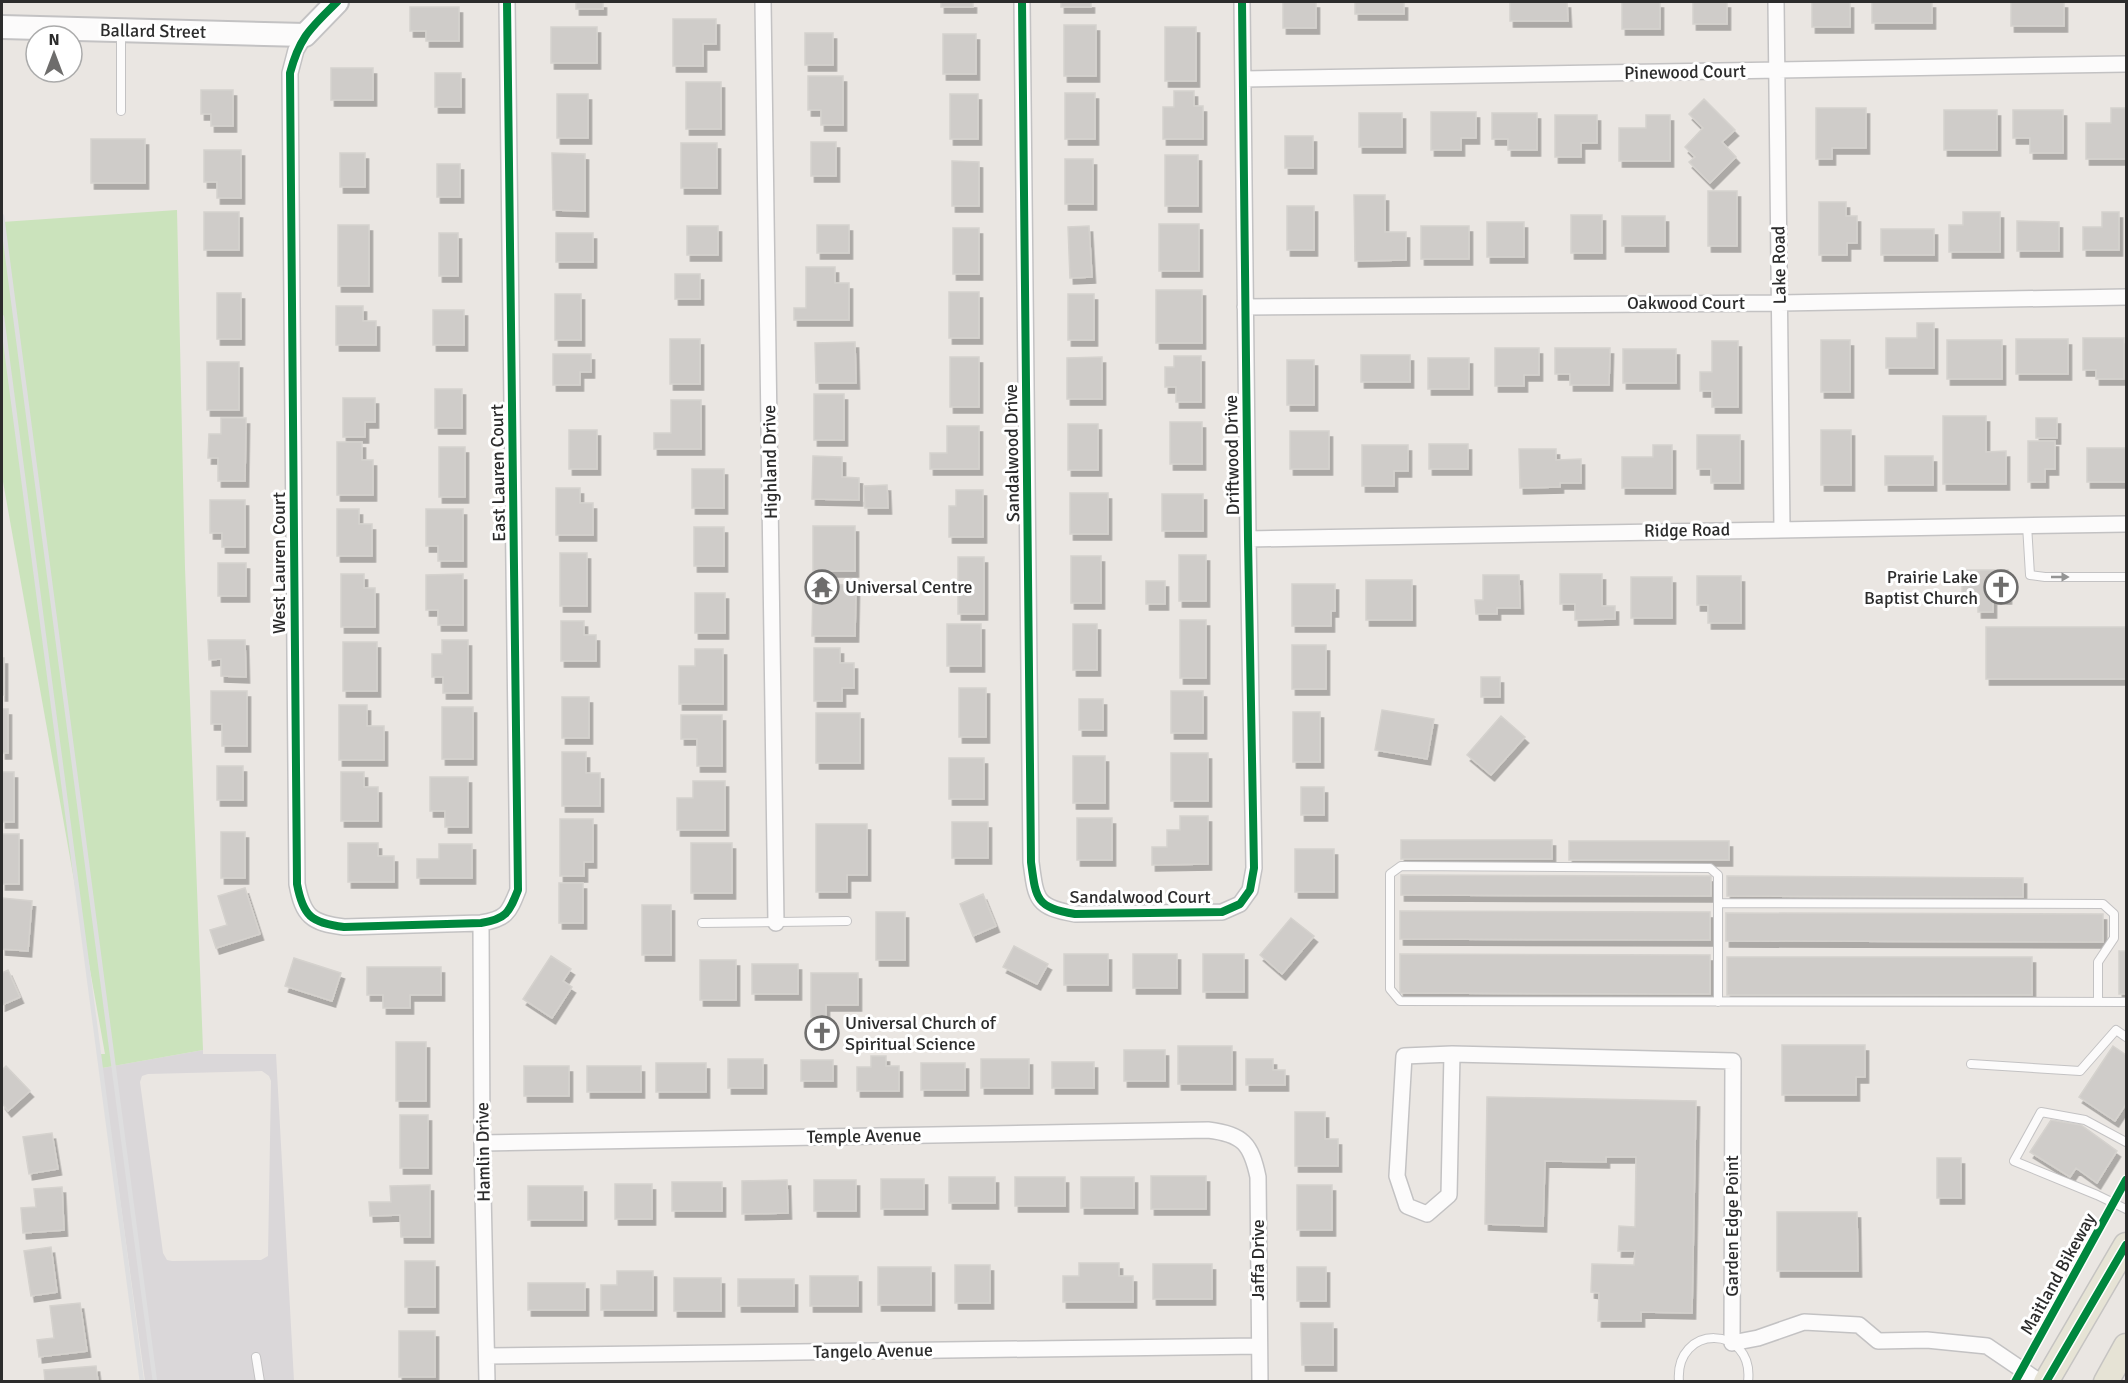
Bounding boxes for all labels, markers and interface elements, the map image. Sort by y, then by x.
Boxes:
street label: Ballard Street [100,19,206,43]
north arrow [24,24,84,84]
text: N [48,30,60,50]
street label: Pinewood Court [1624,60,1746,84]
street label: Lake Road [1767,226,1791,304]
street label: Oakwood Court [1627,292,1745,314]
street label: Sandalwood Drive [1000,384,1024,522]
street label: Driftwood Drive [1220,395,1244,515]
street label: East Lauren Court [486,404,510,542]
street label: Highland Drive [758,405,782,519]
street label: West Lauren Court [268,492,290,634]
street label: Ridge Road [1644,518,1730,542]
place label: Prairie Lake Baptist Church [1864,566,1978,609]
temple icon: Universal Centre [804,569,840,605]
church icon: Prairie Lake Baptist Church [1983,569,2019,605]
one-way arrow [2050,572,2069,582]
place label: Universal Centre [845,576,973,598]
street label: Sandalwood Court [1070,886,1210,908]
place label: Universal Church of Spiritual Science [845,1012,997,1055]
church icon: Universal Church of Spiritual Science [804,1015,840,1051]
street label: Hamlin Drive [471,1102,495,1202]
street label: Temple Avenue [806,1124,922,1148]
street label: Garden Edge Point [1721,1155,1743,1297]
street label: Maitland Bikeway [2015,1209,2101,1339]
street label: Jaffa Drive [1247,1219,1269,1301]
street label: Tangelo Avenue [813,1339,933,1363]

